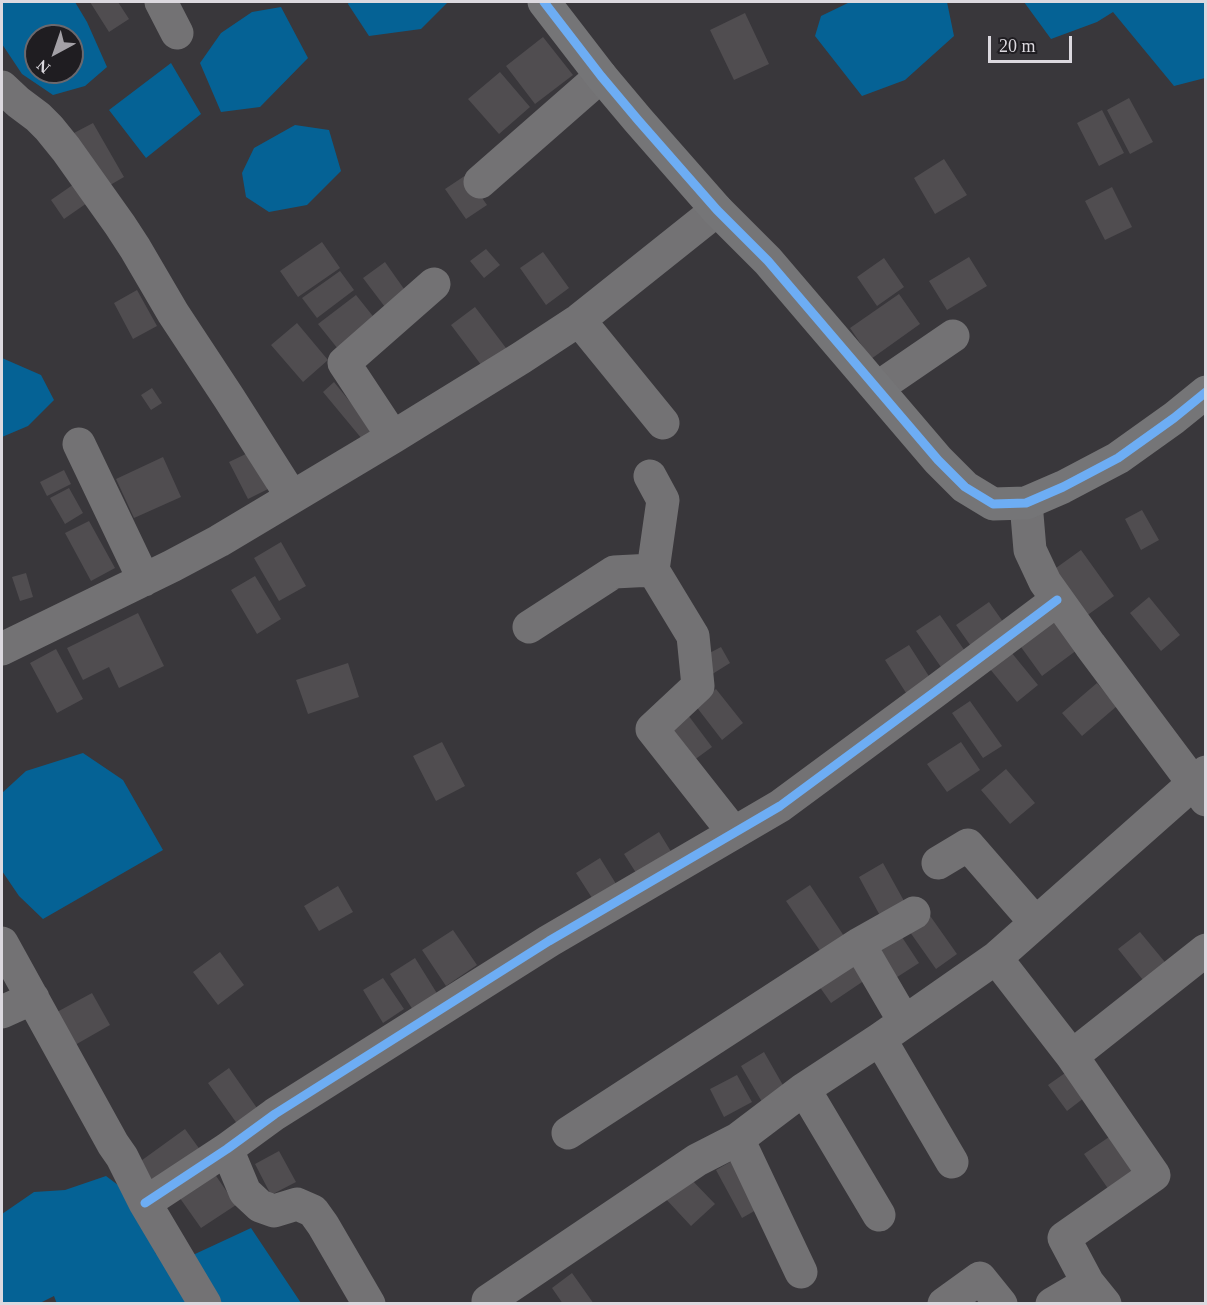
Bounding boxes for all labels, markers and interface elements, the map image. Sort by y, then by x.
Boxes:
north arrow [24,24,84,84]
scale bar [991,24,1075,62]
text: 20 m [999,36,1036,56]
text: N [34,56,53,77]

